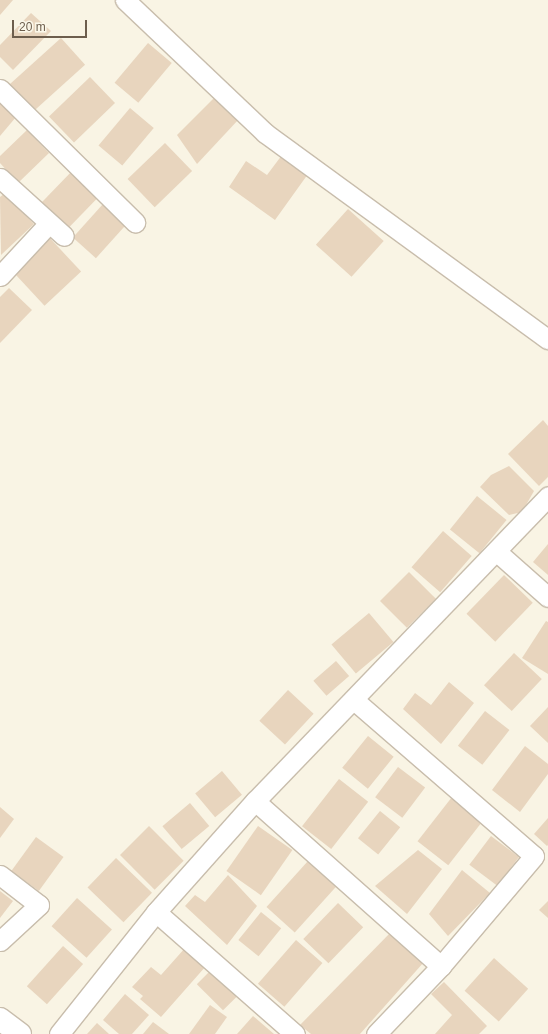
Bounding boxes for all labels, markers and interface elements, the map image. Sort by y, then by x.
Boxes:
scale bar [14,12,89,38]
text: 20 m [19,20,46,34]

